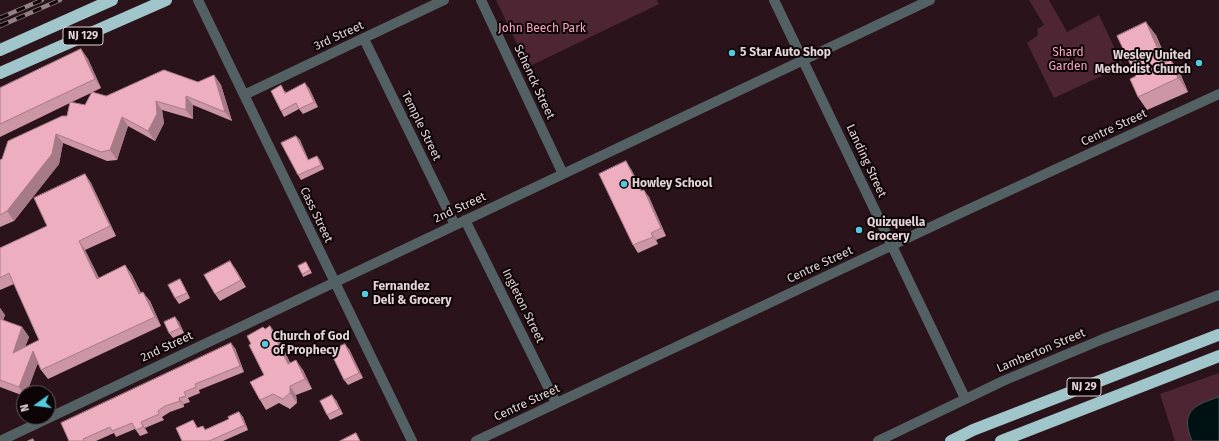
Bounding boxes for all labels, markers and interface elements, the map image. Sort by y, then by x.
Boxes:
street label: 3rd Street [312,18,366,54]
park label: John Beech Park [498,22,586,36]
road number: NJ 129 [63,27,103,45]
street label: Schenck Street [510,42,558,122]
place label: 5 Star Auto Shop [740,46,831,60]
park label: Shard Garden [1048,46,1088,74]
marker: 5 Star Auto Shop [727,48,737,58]
place label: Wesley United Methodist Church [1095,49,1191,77]
marker: Wesley United Methodist Church [1194,58,1204,68]
street label: Temple Street [398,89,444,163]
street label: Centre Street [1079,106,1149,150]
street label: Landing Street [843,122,889,200]
place label: Howley School [632,177,712,191]
marker: Howley School [619,179,629,189]
street label: Cass Street [296,185,336,245]
street label: 2nd Street [432,190,488,226]
place label: Quizquella Grocery [867,216,925,244]
marker: Quizquella Grocery [854,225,864,235]
street label: Centre Street [785,243,855,287]
street label: Ingleton Street [499,267,547,345]
place label: Fernandez Deli & Grocery [373,280,452,308]
marker: Fernandez Deli & Grocery [360,289,370,299]
street label: Lamberton Street [995,326,1087,376]
street label: 2nd Street [139,329,195,365]
place label: Church of God of Prophecy [273,330,350,358]
marker: Church of God of Prophecy [260,339,270,349]
road number: NJ 29 [1067,378,1101,396]
street label: Centre Street [492,381,562,425]
north arrow [16,385,56,425]
text: N [18,403,32,413]

